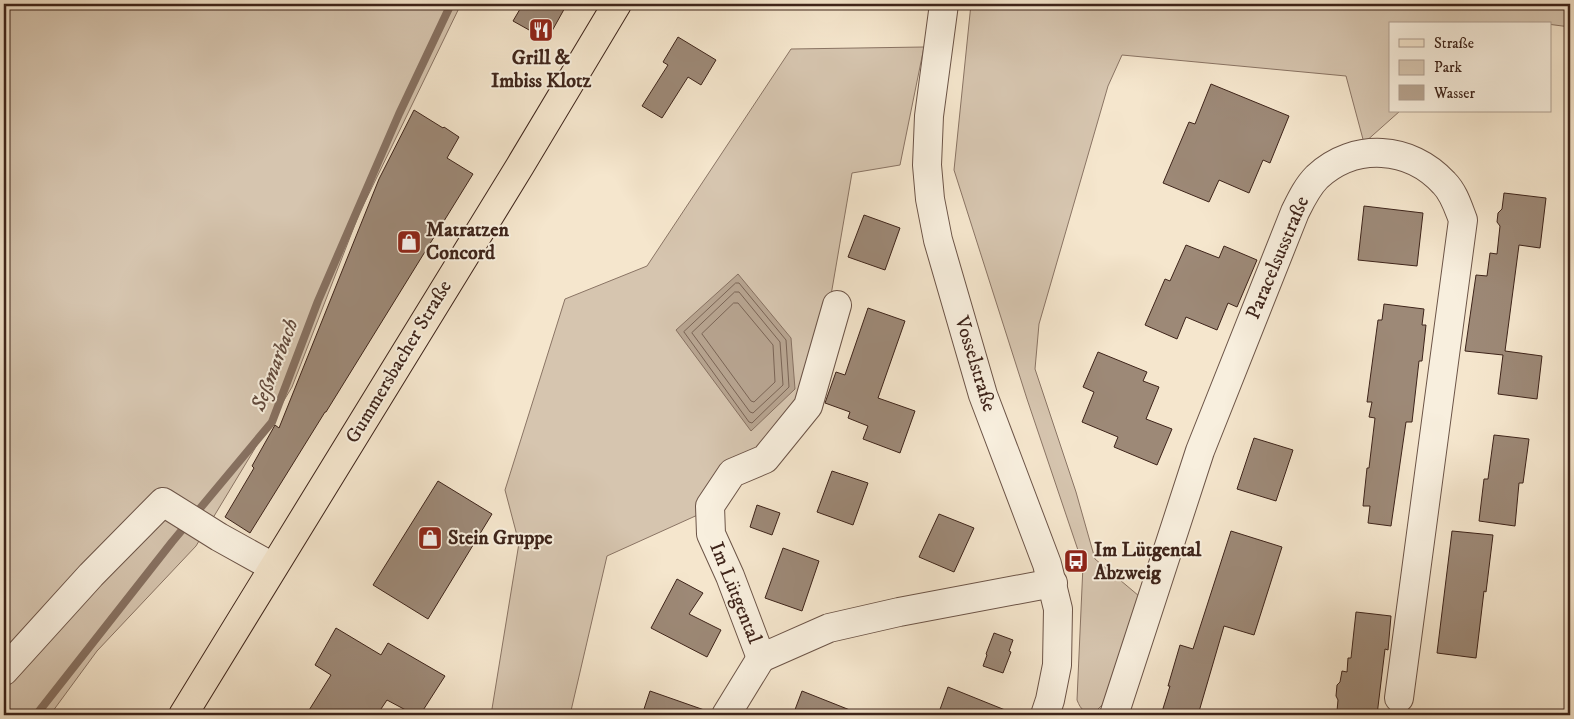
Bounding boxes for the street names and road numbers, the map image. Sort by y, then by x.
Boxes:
street label: Paracelsusstraße [1241,193,1315,323]
street label: Gummersbacher Straße [340,276,458,448]
street label: Vosselstraße [948,312,1001,415]
street label: Im Lütgental [703,539,767,647]

